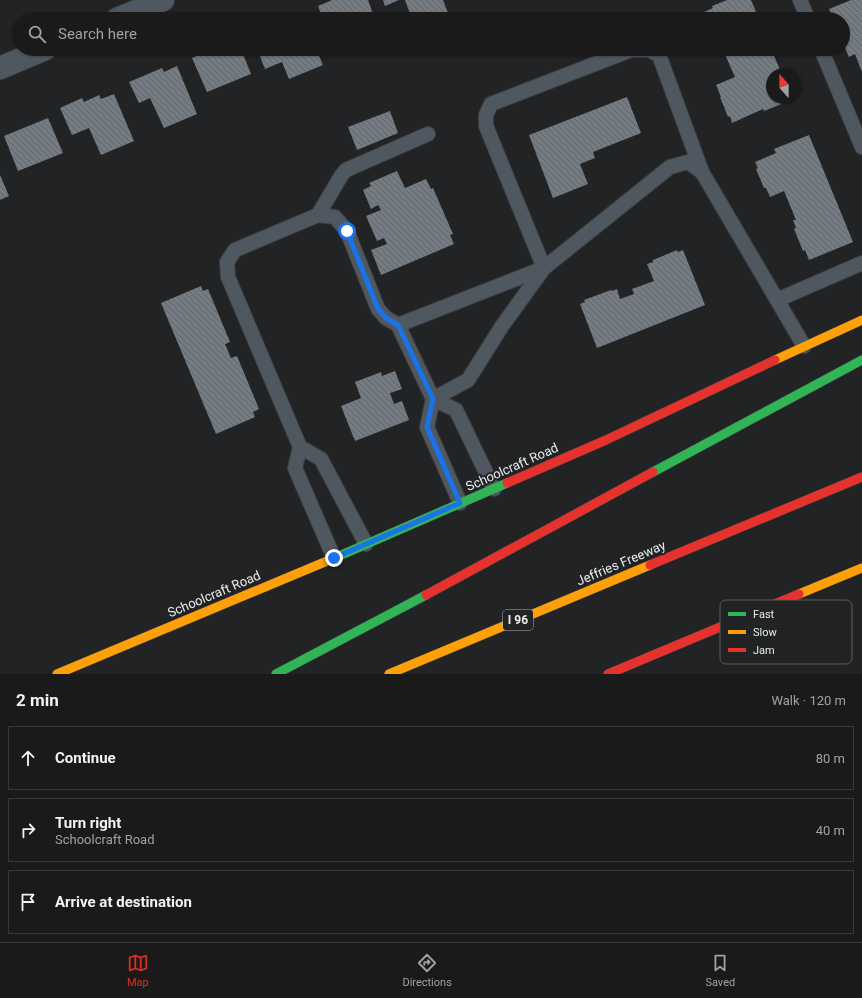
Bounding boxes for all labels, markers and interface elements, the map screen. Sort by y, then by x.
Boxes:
search box [12,12,850,56]
icon: search [26,23,48,45]
text: Search here [58,25,137,43]
north arrow [766,68,802,104]
route start [338,222,356,240]
street label: Schoolcraft Road [463,440,561,494]
street label: Jeffries Freeway [574,537,668,589]
route end [325,549,343,567]
street label: Schoolcraft Road [165,568,263,620]
legend [720,600,852,664]
text: Fast [753,608,775,621]
road number: I 96 [503,610,533,630]
text: Slow [753,626,777,639]
text: Jam [753,644,775,657]
text: 2 min [16,690,59,710]
text: Walk · 120 m [771,693,846,708]
icon: ahead [17,747,39,769]
text: Continue [55,749,116,767]
text: 80 m [816,751,845,766]
text: Turn right [55,814,121,832]
icon: right [17,819,39,841]
text: 40 m [816,823,845,838]
text: Schoolcraft Road [55,832,155,847]
icon: arrive [17,891,39,913]
text: Arrive at destination [55,893,192,911]
tab: Map [127,952,149,989]
tab: Directions [402,952,452,989]
tab: Saved [705,952,735,989]

